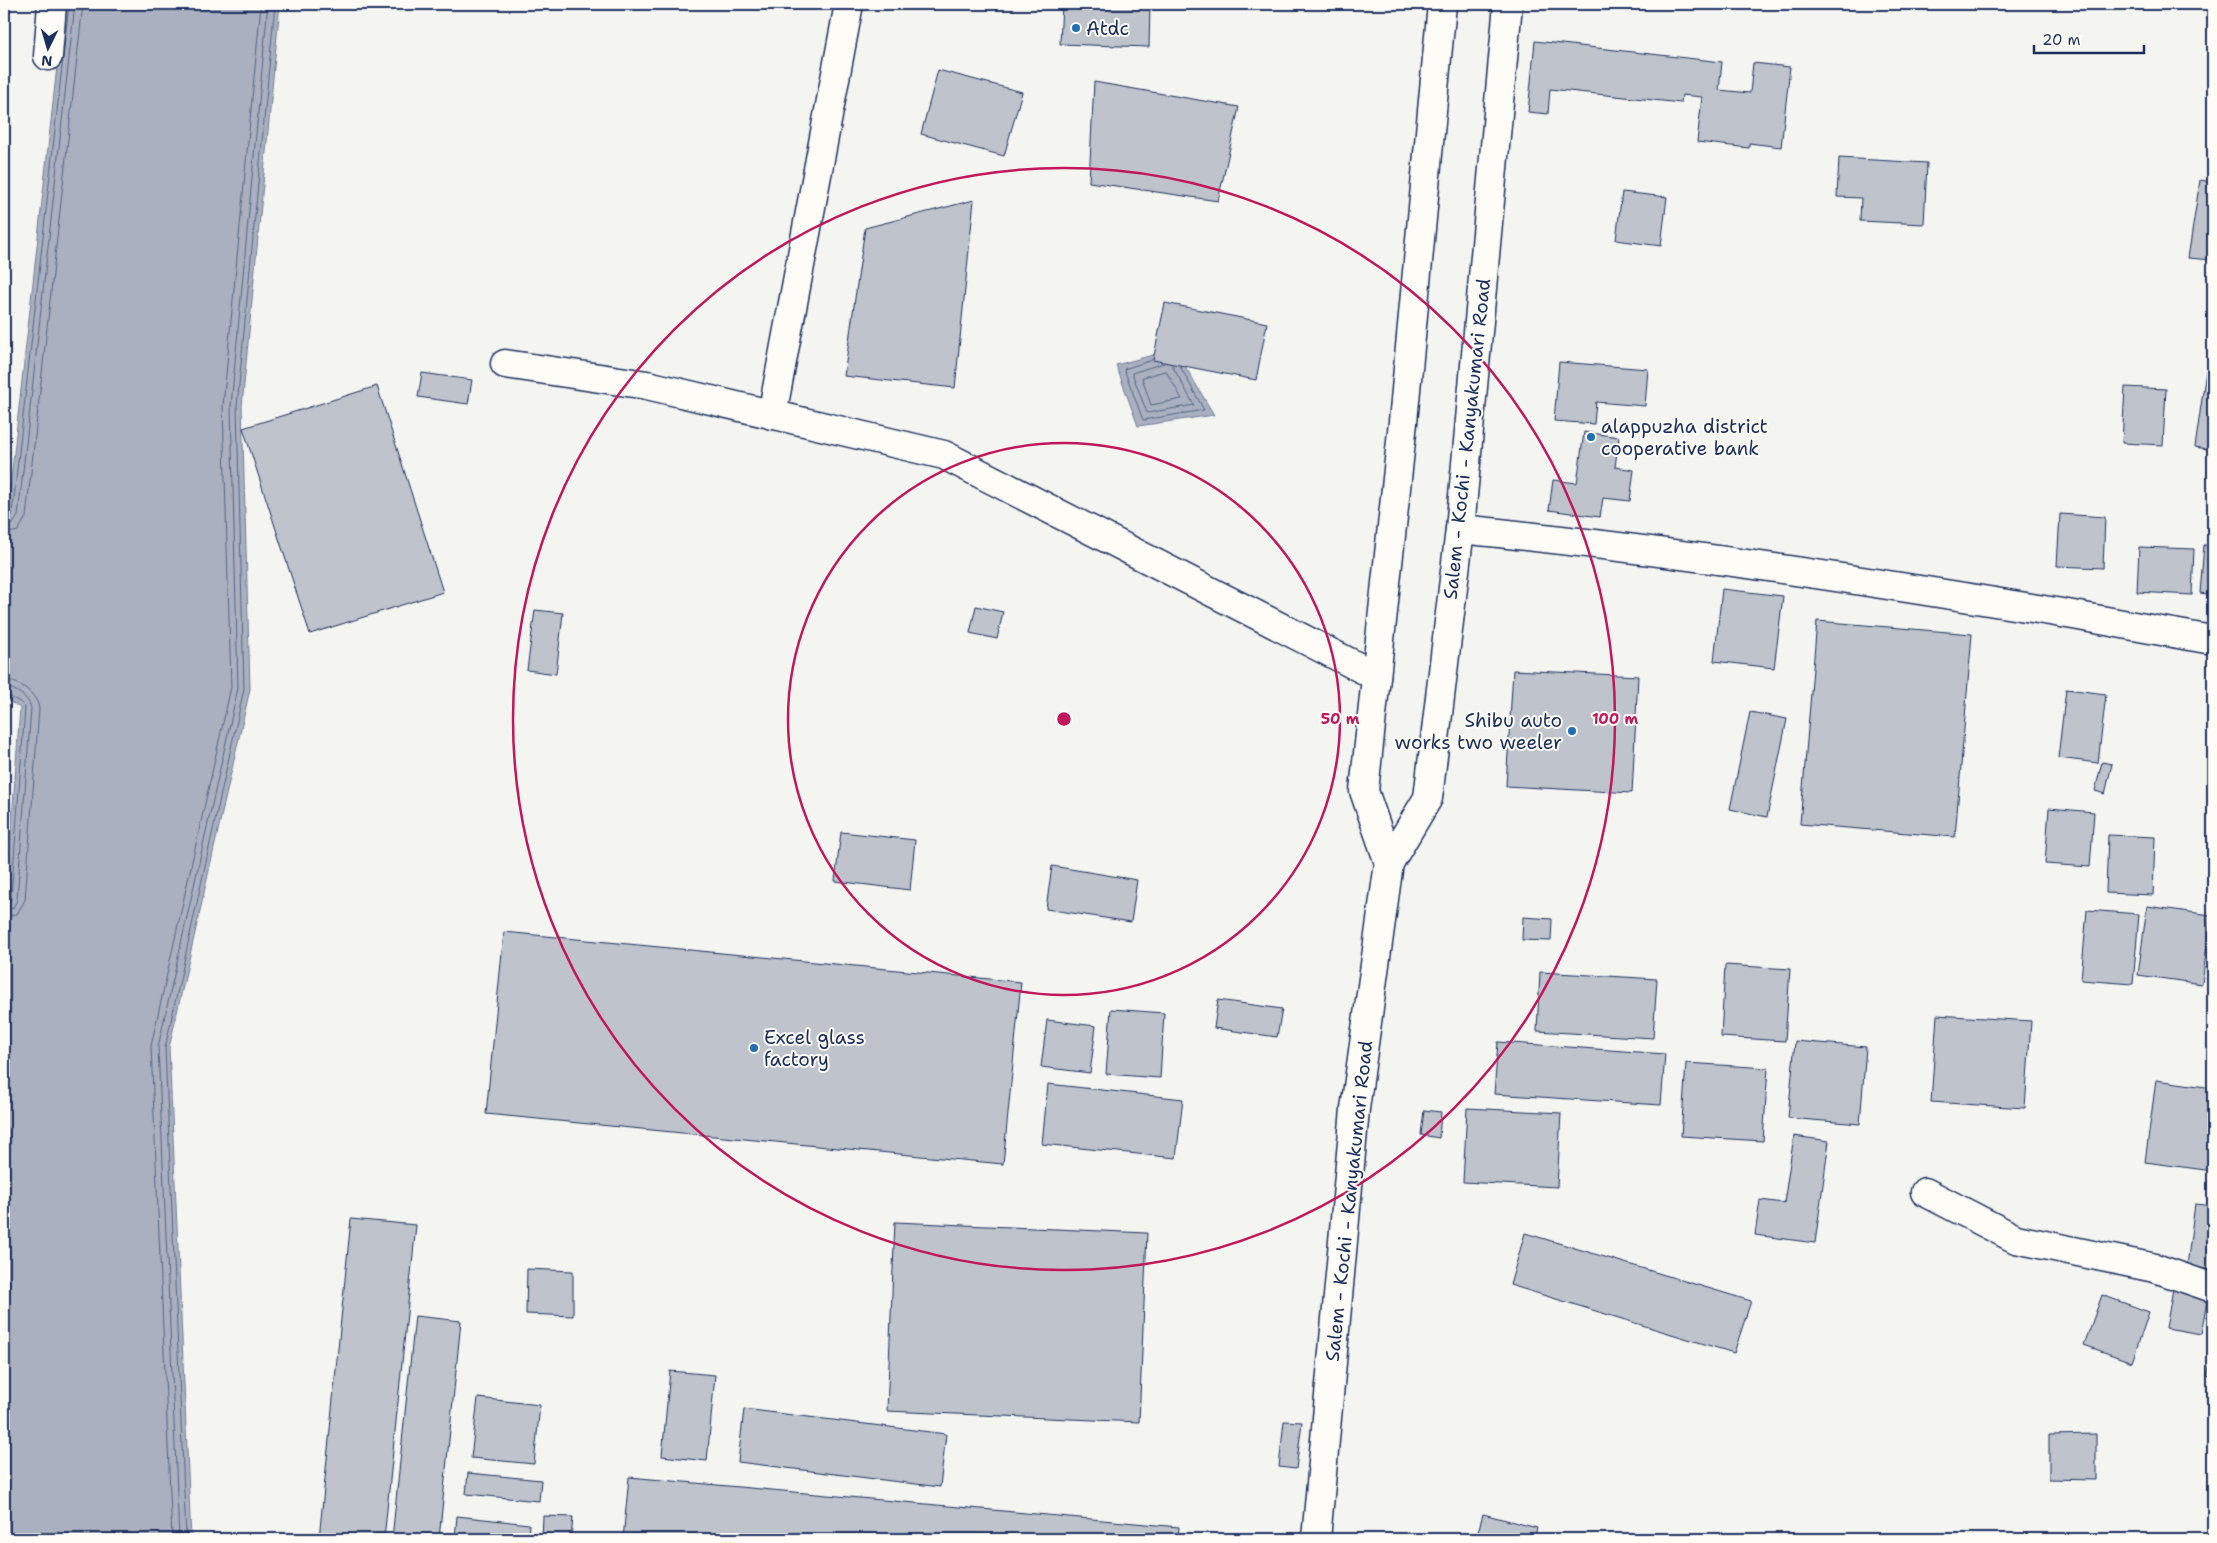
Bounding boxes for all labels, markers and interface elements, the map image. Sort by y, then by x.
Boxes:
place label: Atdc [1086,16,1129,41]
north arrow [22,22,72,72]
marker: Atdc [1070,22,1082,34]
scale bar [2034,22,2144,54]
text: 20 m [2042,30,2081,50]
text: N [41,52,53,70]
street label: Salem - Kochi - Kanyakumari Road [1438,277,1496,601]
place label: alappuzha district cooperative bank [1601,414,1768,461]
marker: alappuzha district cooperative bank [1585,431,1597,443]
place label: Shibu auto works two weeler [1395,708,1562,755]
text: 50 m [1321,709,1360,729]
text: 100 m [1592,709,1638,729]
centre of rings [1055,710,1073,728]
marker: Shibu auto works two weeler [1566,725,1578,737]
place label: Excel glass factory [764,1025,865,1072]
street label: Salem - Kochi - Kanyakumari Road [1320,1039,1378,1363]
marker: Excel glass factory [748,1042,760,1054]

